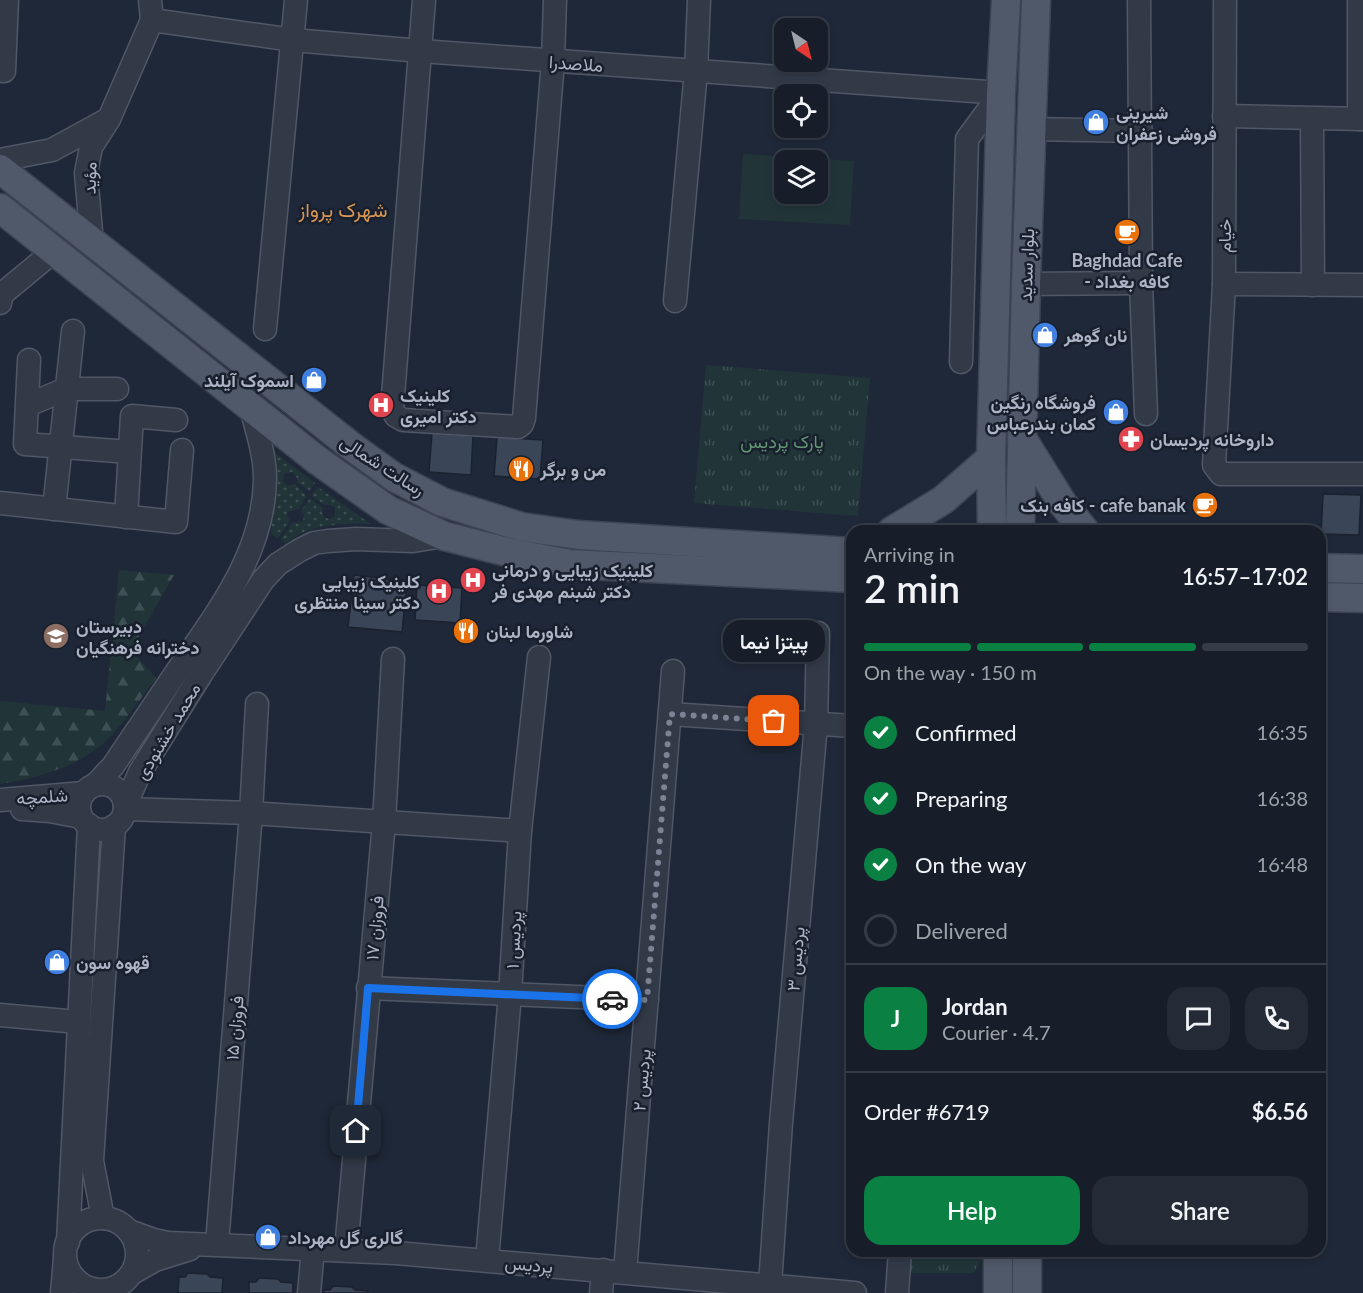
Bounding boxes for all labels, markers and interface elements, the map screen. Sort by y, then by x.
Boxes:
north arrow [774,18,828,72]
map controls [774,18,828,204]
street label: ملاصدرا [548,50,604,77]
button: locate [774,84,828,138]
place label: شیرینی فروشی زعفران [1116,101,1217,145]
shop icon: شیرینی فروشی زعفران [1081,107,1111,137]
button: layers [774,150,828,204]
street label: مؤید [77,161,102,195]
district label: شهرک پرواز [298,197,387,224]
cafe icon: Baghdad Cafe - کافه بغداد [1112,217,1142,247]
street label: خیام [1213,219,1237,253]
street label: بلوار سدید [1014,228,1039,302]
place label: Baghdad Cafe - کافه بغداد [1071,249,1183,293]
shop icon: نان گوهر [1030,320,1060,350]
place label: نان گوهر [1063,324,1127,347]
shop icon: اسموک آیلند [299,365,329,395]
place label: اسموک آیلند [204,369,294,392]
place label: کلینیک دکتر امیری [400,384,477,428]
hospital icon: کلینیک دکتر امیری [366,390,396,420]
place label: فروشگاه رنگین کمان بندرعباس [987,391,1096,435]
shop icon: فروشگاه رنگین کمان بندرعباس [1101,397,1131,427]
pharmacy icon: داروخانه پردیسان [1116,424,1146,454]
place label: داروخانه پردیسان [1150,428,1274,452]
street label: رسالت شمالی [336,430,429,501]
park label: پارک پردیس [740,430,824,454]
restaurant icon: من و برگر [506,454,536,484]
place label: من و برگر [539,458,607,481]
cafe icon: کافه بنک - cafe banak [1190,490,1220,520]
place label: کافه بنک - cafe banak [1020,494,1186,517]
text: Arriving in [864,542,955,566]
place label: کلینیک زیبایی و درمانی دکتر شبنم مهدی فر [491,559,653,604]
text: 16:57–17:02 [1182,563,1308,590]
hospital icon: کلینیک زیبایی و درمانی دکتر شبنم مهدی فر [458,565,488,595]
text: 2 min [864,565,960,611]
place label: کلینیک زیبایی دکتر سینا منتظری [294,570,420,614]
hospital icon: کلینیک زیبایی دکتر سینا منتظری [424,576,454,606]
place label: دبیرستان دخترانه فرهنگیان [76,615,200,659]
restaurant icon: شاورما لبنان [451,616,481,646]
callout: پیتزا نیما [723,619,825,661]
place label: شاورما لبنان [486,620,573,643]
school or university icon: دبیرستان دخترانه فرهنگیان [41,621,71,651]
text: پیتزا نیما [740,629,808,653]
text: On the way · 150 m [864,660,1037,684]
street label: محمد خشنودی [129,679,205,784]
pin [748,695,799,746]
icon: bag [757,704,790,737]
icon: check [864,716,897,749]
text: Confirmed [915,719,1017,746]
text: 16:35 [1257,720,1308,744]
icon: check [864,782,897,815]
street label: شلمچه [15,783,69,811]
text: Preparing [915,785,1007,812]
text: 16:38 [1257,786,1308,810]
icon: check [864,848,897,881]
text: On the way [915,851,1026,878]
text: 16:48 [1257,852,1308,876]
street label: فروزان ۱۷ [360,895,389,961]
street label: پردیس ۱ [500,910,528,970]
text: Delivered [915,917,1008,944]
street label: پردیس ۳ [781,926,811,992]
shop icon: قهوه سون [42,947,72,977]
place label: قهوه سون [76,951,150,974]
courier [582,969,642,1029]
icon: car [596,983,629,1016]
button: chat [1167,987,1230,1050]
button: phone [1245,987,1308,1050]
text: Jordan [942,993,1008,1020]
street label: فروزان ۱۵ [220,995,249,1061]
text: J [891,1005,900,1032]
text: Courier · 4.7 [942,1020,1051,1044]
street label: پردیس ۲ [627,1048,657,1112]
text: Order #6719 [864,1098,990,1125]
text: $6.56 [1252,1098,1308,1125]
pin [330,1105,381,1156]
icon: home [339,1114,372,1147]
button: Help [864,1176,1080,1245]
button: Share [1092,1176,1308,1245]
shop icon: گالری گل مهرداد [253,1222,283,1252]
place label: گالری گل مهرداد [288,1226,403,1249]
street label: پردیس [504,1251,554,1279]

